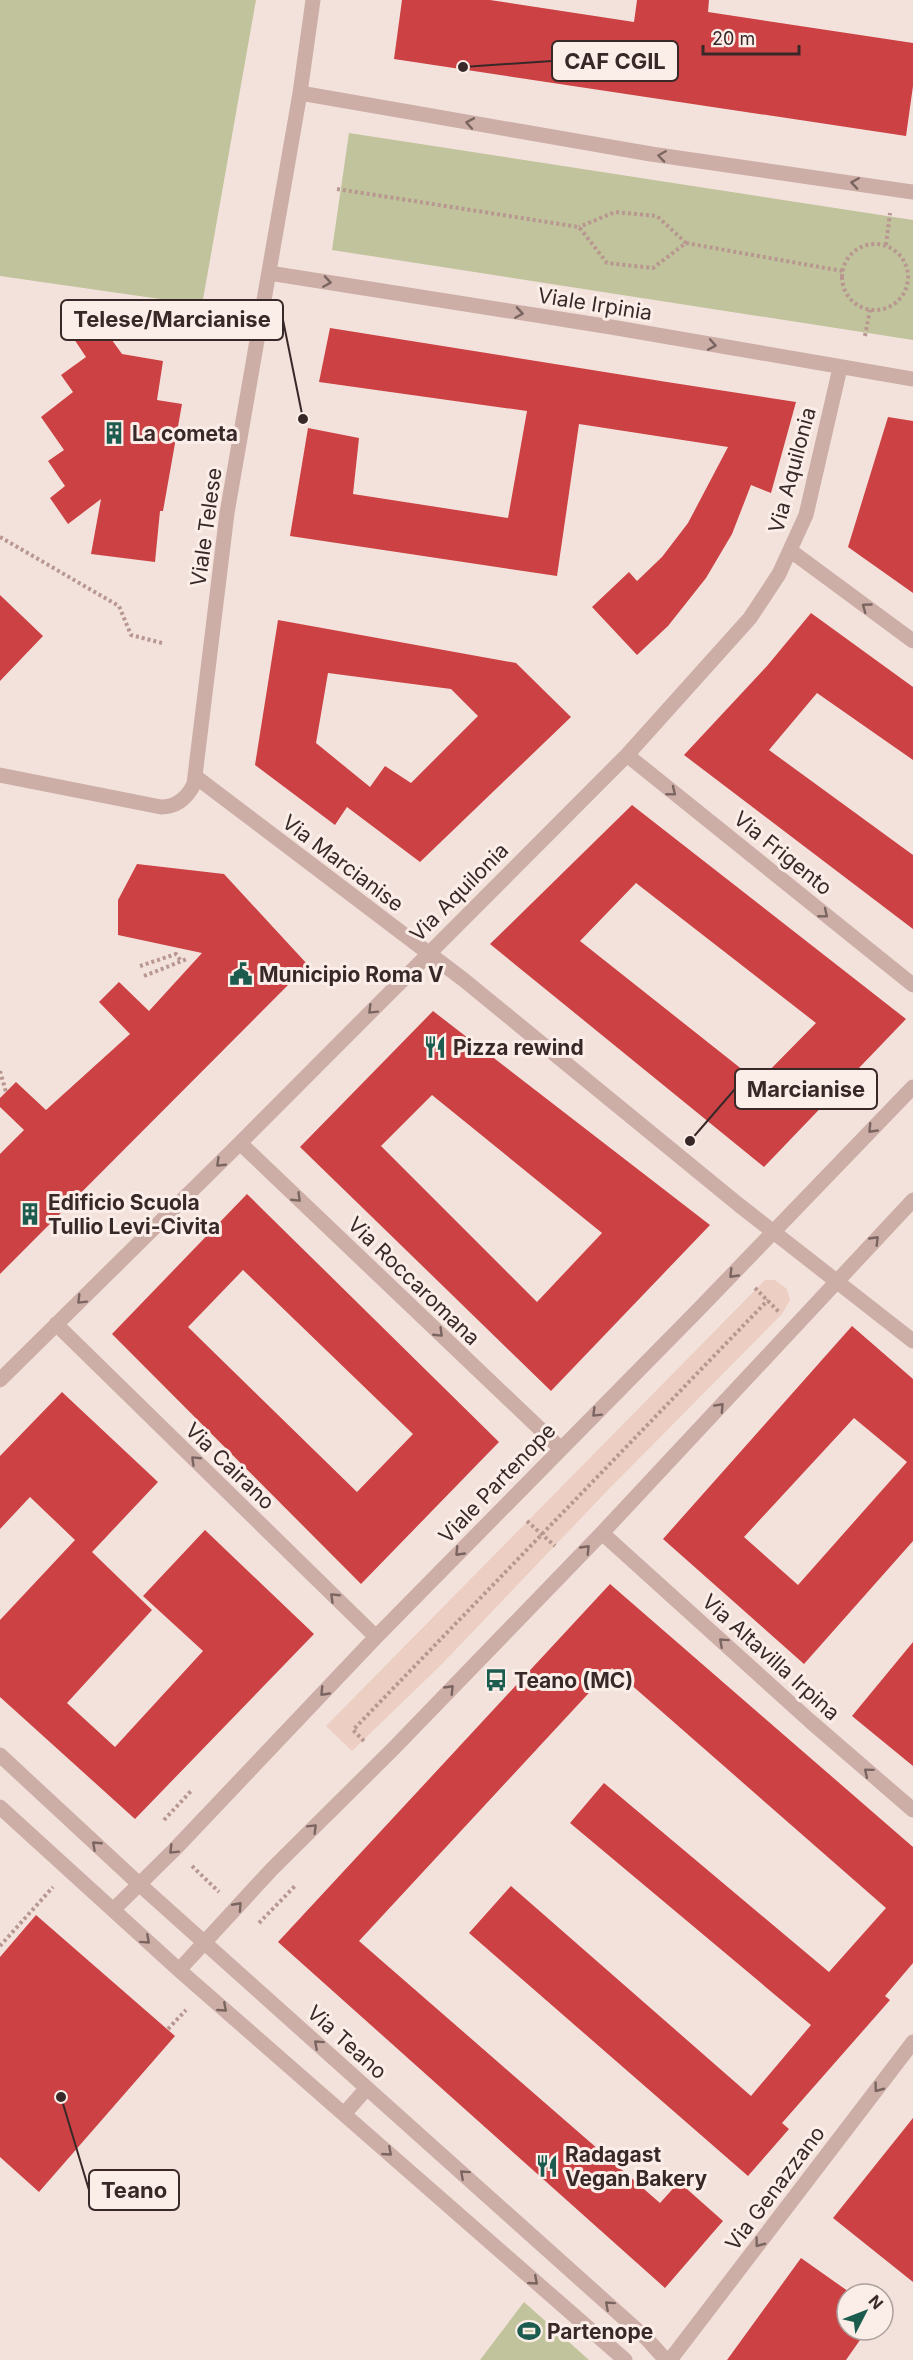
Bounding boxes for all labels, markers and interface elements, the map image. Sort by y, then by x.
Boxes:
scale bar [703,18,799,56]
text: 20 m [712,28,755,49]
callout: CAF CGIL [552,41,678,81]
text: CAF CGIL [564,48,666,74]
one-way arrow [465,117,475,130]
one-way arrow [658,150,667,162]
one-way arrow [851,178,860,190]
one-way arrow [322,276,332,288]
street label: Viale Irpinia [536,283,654,325]
callout: Telese/Marcianise [61,300,283,340]
text: Telese/Marcianise [73,306,271,332]
one-way arrow [515,306,524,318]
one-way arrow [706,338,716,351]
street label: Via Aquilonia [763,404,821,536]
building icon: La cometa [101,420,127,446]
place label: La cometa [132,421,238,446]
street label: Viale Telese [185,466,227,588]
one-way arrow [861,603,872,614]
one-way arrow [665,784,676,795]
street label: Via Frigento [729,806,837,900]
street label: Via Marcianise [277,809,409,917]
street label: Via Aquilonia [405,838,513,946]
one-way arrow [818,906,829,917]
public building icon: Municipio Roma V [228,961,254,987]
place label: Municipio Roma V [259,962,444,987]
one-way arrow [368,1002,379,1013]
restaurant icon: Pizza rewind [422,1034,448,1060]
place label: Pizza rewind [453,1035,584,1060]
callout: Marcianise [735,1069,877,1109]
text: Marcianise [747,1076,865,1102]
one-way arrow [869,1121,880,1132]
one-way arrow [216,1156,226,1167]
place label: Edificio Scuola Tullio Levi-Civita [48,1190,220,1239]
one-way arrow [291,1191,301,1202]
building icon: Edificio Scuola Tullio Levi-Civita [17,1201,43,1227]
street label: Via Roccaromana [343,1212,485,1350]
one-way arrow [868,1237,879,1247]
one-way arrow [729,1266,740,1277]
one-way arrow [77,1292,88,1303]
one-way arrow [431,1325,442,1336]
one-way arrow [713,1403,724,1414]
one-way arrow [592,1405,603,1416]
street label: Via Cairano [180,1417,280,1515]
street label: Viale Partenope [433,1418,561,1548]
one-way arrow [191,1456,201,1467]
one-way arrow [456,1544,467,1555]
one-way arrow [579,1546,590,1556]
street label: Via Altavilla Irpina [697,1589,845,1725]
one-way arrow [330,1593,341,1604]
one-way arrow [719,1638,730,1649]
bus stop icon: Teano (MC) [483,1667,509,1693]
place label: Teano (MC) [514,1668,633,1693]
one-way arrow [320,1685,331,1696]
one-way arrow [443,1686,454,1697]
one-way arrow [864,1768,875,1779]
one-way arrow [306,1824,317,1835]
one-way arrow [92,1841,103,1852]
one-way arrow [170,1843,181,1854]
one-way arrow [231,1903,242,1914]
one-way arrow [139,1933,150,1944]
street label: Via Teano [302,2000,392,2084]
one-way arrow [216,2001,227,2012]
one-way arrow [315,2040,325,2051]
one-way arrow [874,2082,885,2093]
street label: Via Genazzano [720,2121,830,2255]
place label: Radagast Vegan Bakery [565,2142,708,2191]
one-way arrow [381,2145,392,2156]
restaurant icon: Radagast Vegan Bakery [534,2153,560,2179]
callout: Teano [89,2170,179,2210]
one-way arrow [460,2170,470,2181]
text: Teano [101,2177,167,2203]
one-way arrow [755,2236,766,2247]
one-way arrow [527,2274,538,2285]
north arrow [835,2282,895,2342]
text: N [865,2291,888,2313]
one-way arrow [605,2301,615,2312]
sports icon: Partenope [516,2318,542,2344]
place label: Partenope [547,2319,653,2344]

